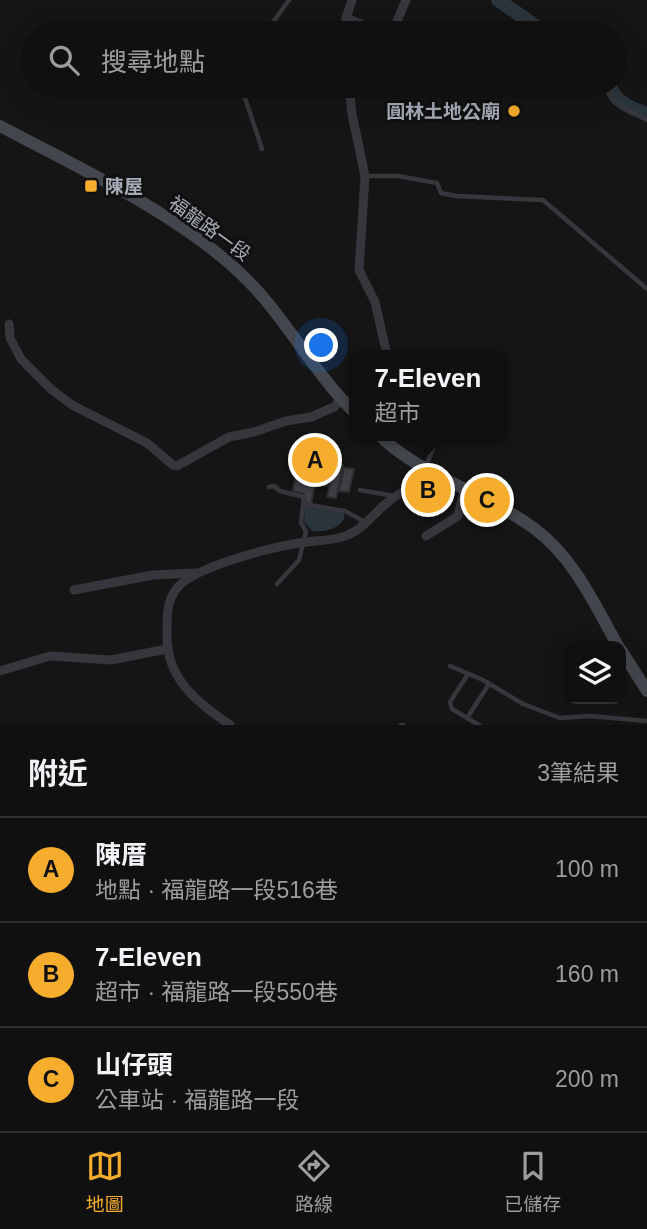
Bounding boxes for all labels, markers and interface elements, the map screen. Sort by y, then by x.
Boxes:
search box [21,21,626,98]
icon: search [45,41,83,79]
text: 搜尋地點 [101,47,205,77]
place label: 圓林土地公廟 [386,101,500,122]
marker: 圓林土地公廟 [506,103,522,119]
place label: 陳屋 [105,176,143,197]
marker: 陳屋 [83,178,99,194]
street label: 福龍路一段 [165,192,254,265]
your location [304,328,338,362]
popup [349,350,507,441]
text: 7-Eleven [375,363,481,393]
text: 超市 [375,400,421,426]
pin: A [292,434,338,486]
pin: B [405,464,451,516]
pin: C [464,474,510,526]
map controls [563,641,626,704]
button: layers [563,641,626,704]
text: 附近 [28,757,88,790]
text: 3筆結果 [537,760,619,786]
text: 陳厝 [95,840,147,870]
text: A [43,856,59,882]
text: 100 m [555,856,619,882]
text: 地點 · 福龍路一段516巷 [95,877,338,903]
text: 7-Eleven [95,942,202,972]
text: B [43,961,59,987]
text: 160 m [555,961,619,987]
text: 超市 · 福龍路一段550巷 [95,979,338,1005]
text: 山仔頭 [95,1050,173,1080]
text: C [43,1066,59,1092]
text: 200 m [555,1066,619,1092]
text: 公車站 · 福龍路一段 [95,1087,299,1113]
tab: 地圖 [86,1147,124,1216]
tab: 路線 [295,1147,333,1216]
tab: 已儲存 [504,1147,561,1216]

